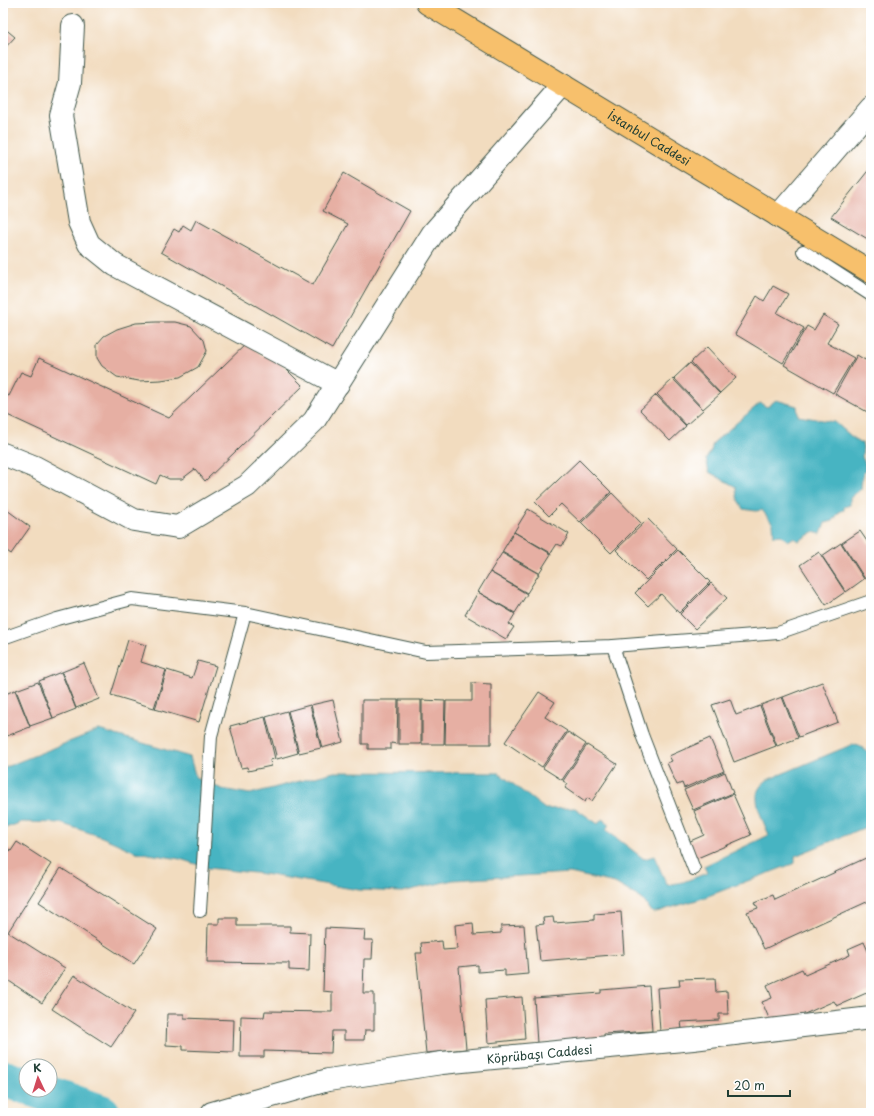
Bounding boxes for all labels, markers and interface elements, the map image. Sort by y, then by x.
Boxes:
street label: İstanbul Caddesi [605,106,694,170]
street label: Köprübaşı Caddesi [486,1040,593,1068]
north arrow [18,1058,58,1098]
text: K [33,1059,42,1076]
scale bar [728,1072,790,1098]
text: 20 m [734,1076,765,1094]

